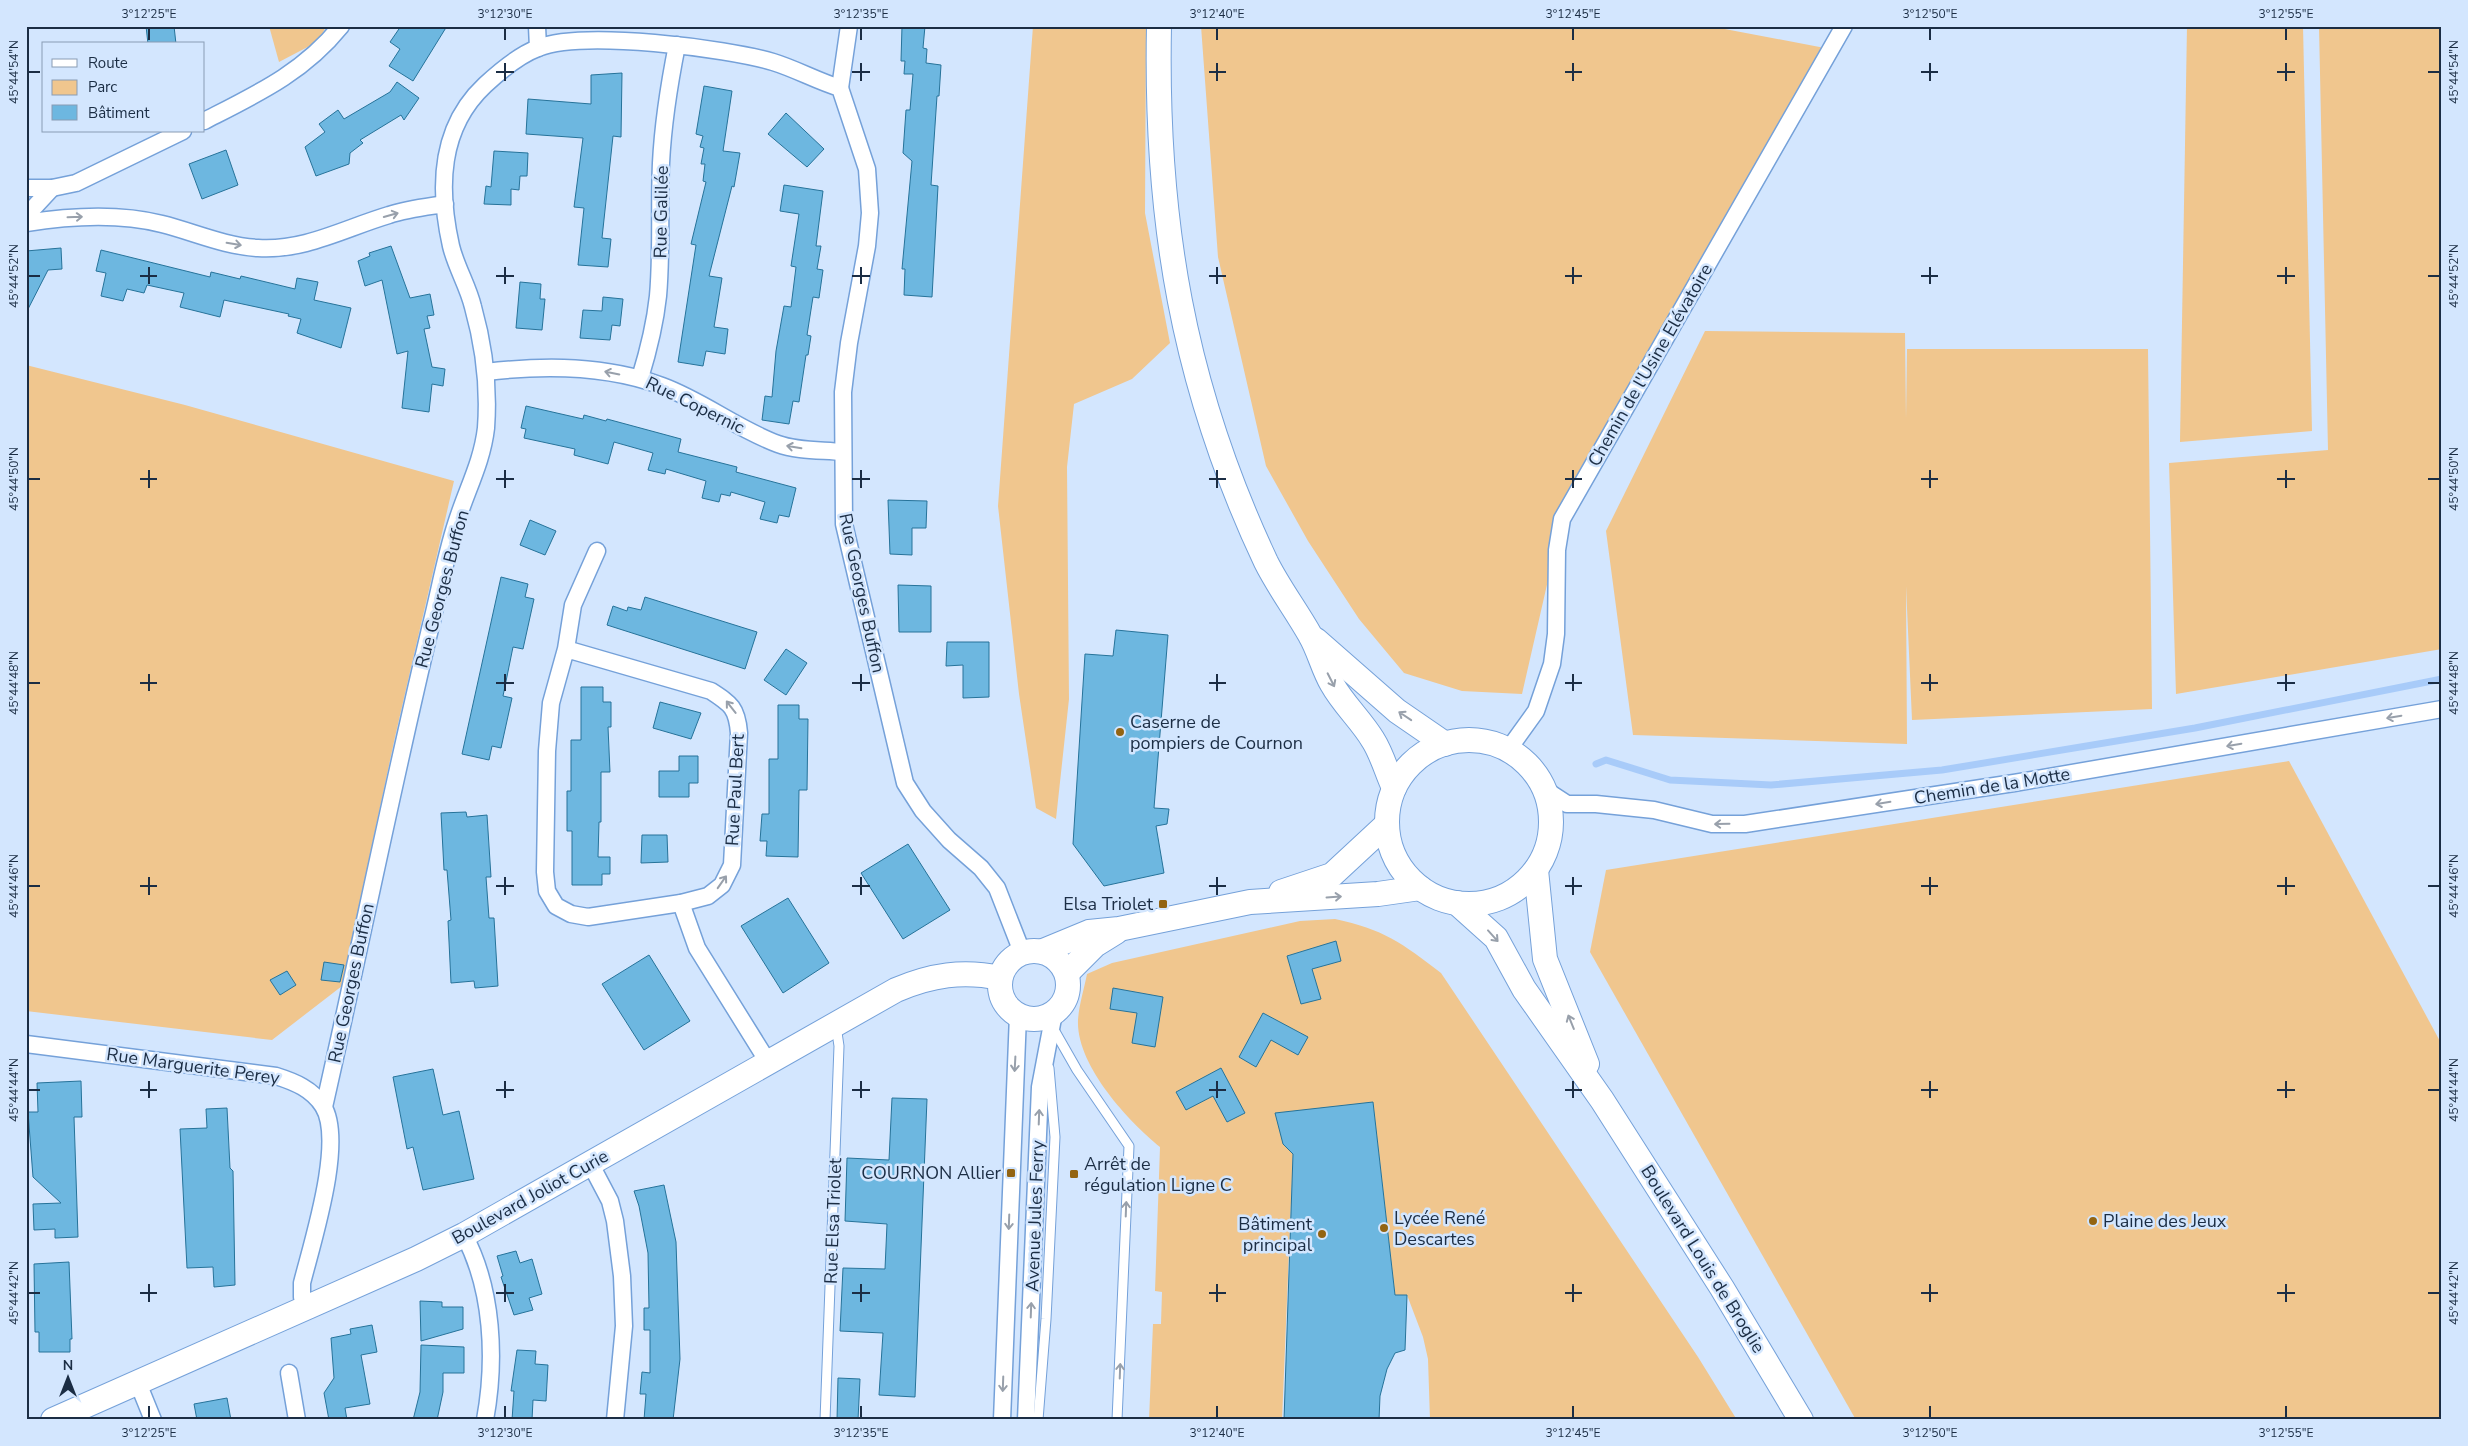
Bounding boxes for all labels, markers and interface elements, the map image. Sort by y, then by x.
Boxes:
text: 3°12'25"E [122,6,176,22]
text: 3°12'30"E [478,6,532,22]
text: 3°12'35"E [834,6,888,22]
text: 3°12'40"E [1190,6,1244,22]
text: 3°12'45"E [1546,6,1600,22]
text: 3°12'50"E [1903,6,1957,22]
text: 3°12'55"E [2259,6,2313,22]
text: 45°44'54"N [6,40,22,104]
text: 45°44'54"N [2446,40,2462,104]
legend [42,42,205,132]
text: Route [88,53,128,73]
text: Parc [88,77,117,97]
text: Bâtiment [88,103,150,123]
street label: Rue Galilée [648,165,674,259]
one-way arrow [382,210,398,219]
one-way arrow [66,213,82,222]
one-way arrow [225,240,241,250]
text: 45°44'52"N [6,244,22,308]
text: 45°44'52"N [2446,244,2462,308]
street label: Chemin de l'Usine Elévatoire [1582,259,1718,471]
one-way arrow [605,367,621,377]
street label: Rue Copernic [642,371,748,439]
one-way arrow [786,441,802,451]
text: 45°44'50"N [6,447,22,511]
text: 45°44'50"N [2446,447,2462,511]
street label: Rue Georges Buffon [409,507,475,671]
street label: Rue Georges Buffon [833,511,891,675]
text: 45°44'48"N [6,651,22,715]
text: 45°44'48"N [2446,651,2462,715]
one-way arrow [1327,672,1336,687]
one-way arrow [726,700,736,714]
place label: Caserne de pompiers de Cournon [1130,710,1303,755]
one-way arrow [1398,711,1412,721]
one-way arrow [2386,713,2402,723]
marker: Caserne de pompiers de Cournon [1114,726,1126,738]
street label: Rue Paul Bert [720,733,750,846]
one-way arrow [2226,741,2242,751]
street label: Chemin de la Motte [1912,762,2072,810]
one-way arrow [1876,799,1892,809]
one-way arrow [1715,819,1731,829]
text: 45°44'46"N [6,854,22,918]
text: 45°44'46"N [2446,854,2462,918]
one-way arrow [717,875,727,889]
place label: Elsa Triolet [1063,892,1154,916]
one-way arrow [1326,892,1342,902]
marker: Elsa Triolet [1157,898,1169,910]
street label: Rue Georges Buffon [322,901,380,1065]
one-way arrow [1487,930,1499,943]
one-way arrow [1565,1015,1575,1030]
street label: Rue Marguerite Perey [105,1042,282,1090]
one-way arrow [1011,1056,1020,1072]
text: 45°44'44"N [6,1058,22,1122]
text: 45°44'44"N [2446,1058,2462,1122]
one-way arrow [1034,1110,1044,1126]
street label: Avenue Jules Ferry [1020,1139,1050,1292]
street label: Boulevard Joliot Curie [447,1144,613,1250]
place label: Arrêt de régulation Ligne C [1084,1152,1232,1197]
street label: Rue Elsa Triolet [819,1157,847,1284]
place label: COURNON Allier [861,1161,1002,1185]
street label: Boulevard Louis de Broglie [1635,1161,1771,1357]
marker: COURNON Allier [1005,1167,1017,1179]
marker: Arrêt de régulation Ligne C [1068,1168,1080,1180]
one-way arrow [1122,1201,1131,1217]
place label: Lycée René Descartes [1394,1206,1485,1251]
place label: Plaine des Jeux [2103,1209,2227,1233]
place label: Bâtiment principal [1238,1212,1313,1257]
one-way arrow [1004,1214,1014,1230]
marker: Plaine des Jeux [2087,1215,2099,1227]
marker: Lycée René Descartes [1378,1222,1390,1234]
marker: Bâtiment principal [1316,1228,1328,1240]
text: 45°44'42"N [6,1261,22,1325]
text: 45°44'42"N [2446,1261,2462,1325]
one-way arrow [1026,1302,1036,1318]
north arrow [42,1354,92,1404]
text: N [63,1356,73,1375]
one-way arrow [1115,1363,1124,1379]
one-way arrow [998,1376,1008,1392]
text: 3°12'25"E [122,1425,176,1441]
text: 3°12'30"E [478,1425,532,1441]
text: 3°12'35"E [834,1425,888,1441]
text: 3°12'40"E [1190,1425,1244,1441]
text: 3°12'45"E [1546,1425,1600,1441]
text: 3°12'50"E [1903,1425,1957,1441]
text: 3°12'55"E [2259,1425,2313,1441]

